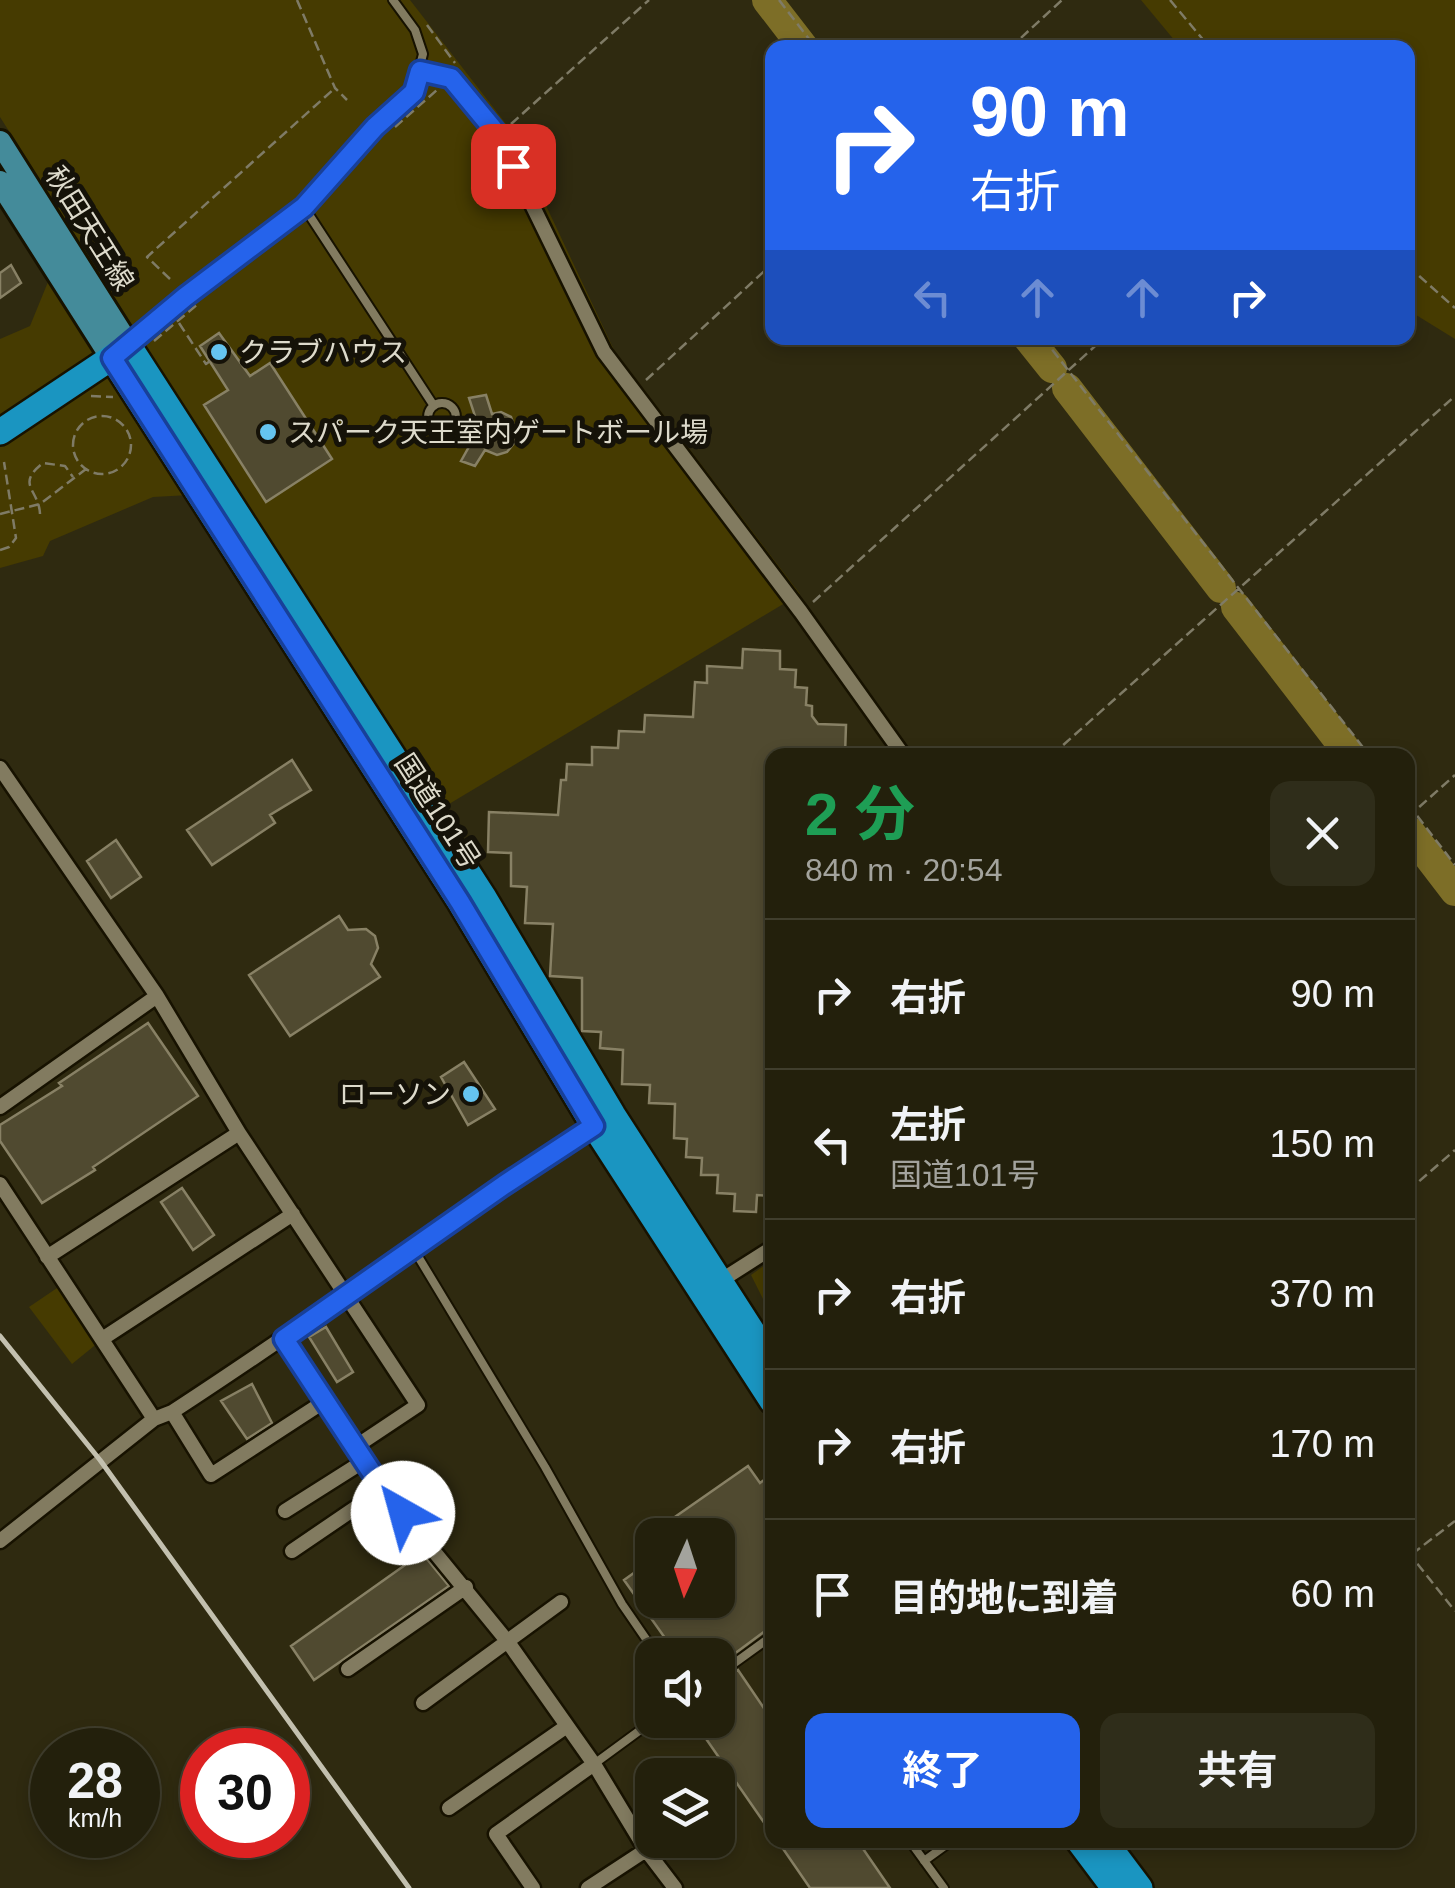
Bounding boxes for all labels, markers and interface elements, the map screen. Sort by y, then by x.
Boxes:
text: 90 m [970,73,1130,151]
icon: right [805,80,935,210]
pin [471,124,556,209]
icon: arrive [486,139,541,194]
street label: 秋田天王線 [39,161,140,296]
text: 右折 [970,166,1060,217]
icon: left [905,270,960,325]
icon: ahead [1010,270,1065,325]
icon: ahead [1115,270,1170,325]
icon: right [1220,270,1275,325]
place label: クラブハウス [239,337,407,368]
marker: クラブハウス [208,341,230,363]
place label: スパーク天王室内ゲートボール場 [288,417,708,448]
marker: スパーク天王室内ゲートボール場 [257,421,279,443]
street label: 国道101号 [389,748,486,875]
text: 2 分 [805,781,915,848]
button: close [1270,781,1375,886]
text: 840 m · 20:54 [805,852,1002,888]
icon: right [805,967,860,1022]
text: 90 m [1291,973,1375,1015]
text: 右折 [890,977,966,1019]
place label: ローソン [339,1079,451,1110]
marker: ローソン [460,1083,482,1105]
text: 左折 [890,1104,966,1146]
icon: left [805,1117,860,1172]
text: 150 m [1269,1123,1375,1165]
text: 国道101号 [890,1157,1039,1193]
icon: right [805,1267,860,1322]
text: 370 m [1269,1273,1375,1315]
text: 右折 [890,1277,966,1319]
icon: right [805,1417,860,1472]
text: 170 m [1269,1423,1375,1465]
text: 右折 [890,1427,966,1469]
position arrow [351,1461,455,1565]
north arrow [635,1518,735,1618]
map controls [635,1518,735,1858]
icon: arrive [805,1567,860,1622]
text: 60 m [1291,1573,1375,1615]
text: 目的地に到着 [890,1577,1118,1619]
button: sound [635,1638,735,1738]
button: 終了 [805,1713,1080,1828]
button: 共有 [1100,1713,1375,1828]
speed limit sign: 30 [180,1728,310,1858]
text: 28 [67,1753,123,1809]
button: layers [635,1758,735,1858]
text: km/h [68,1804,122,1832]

